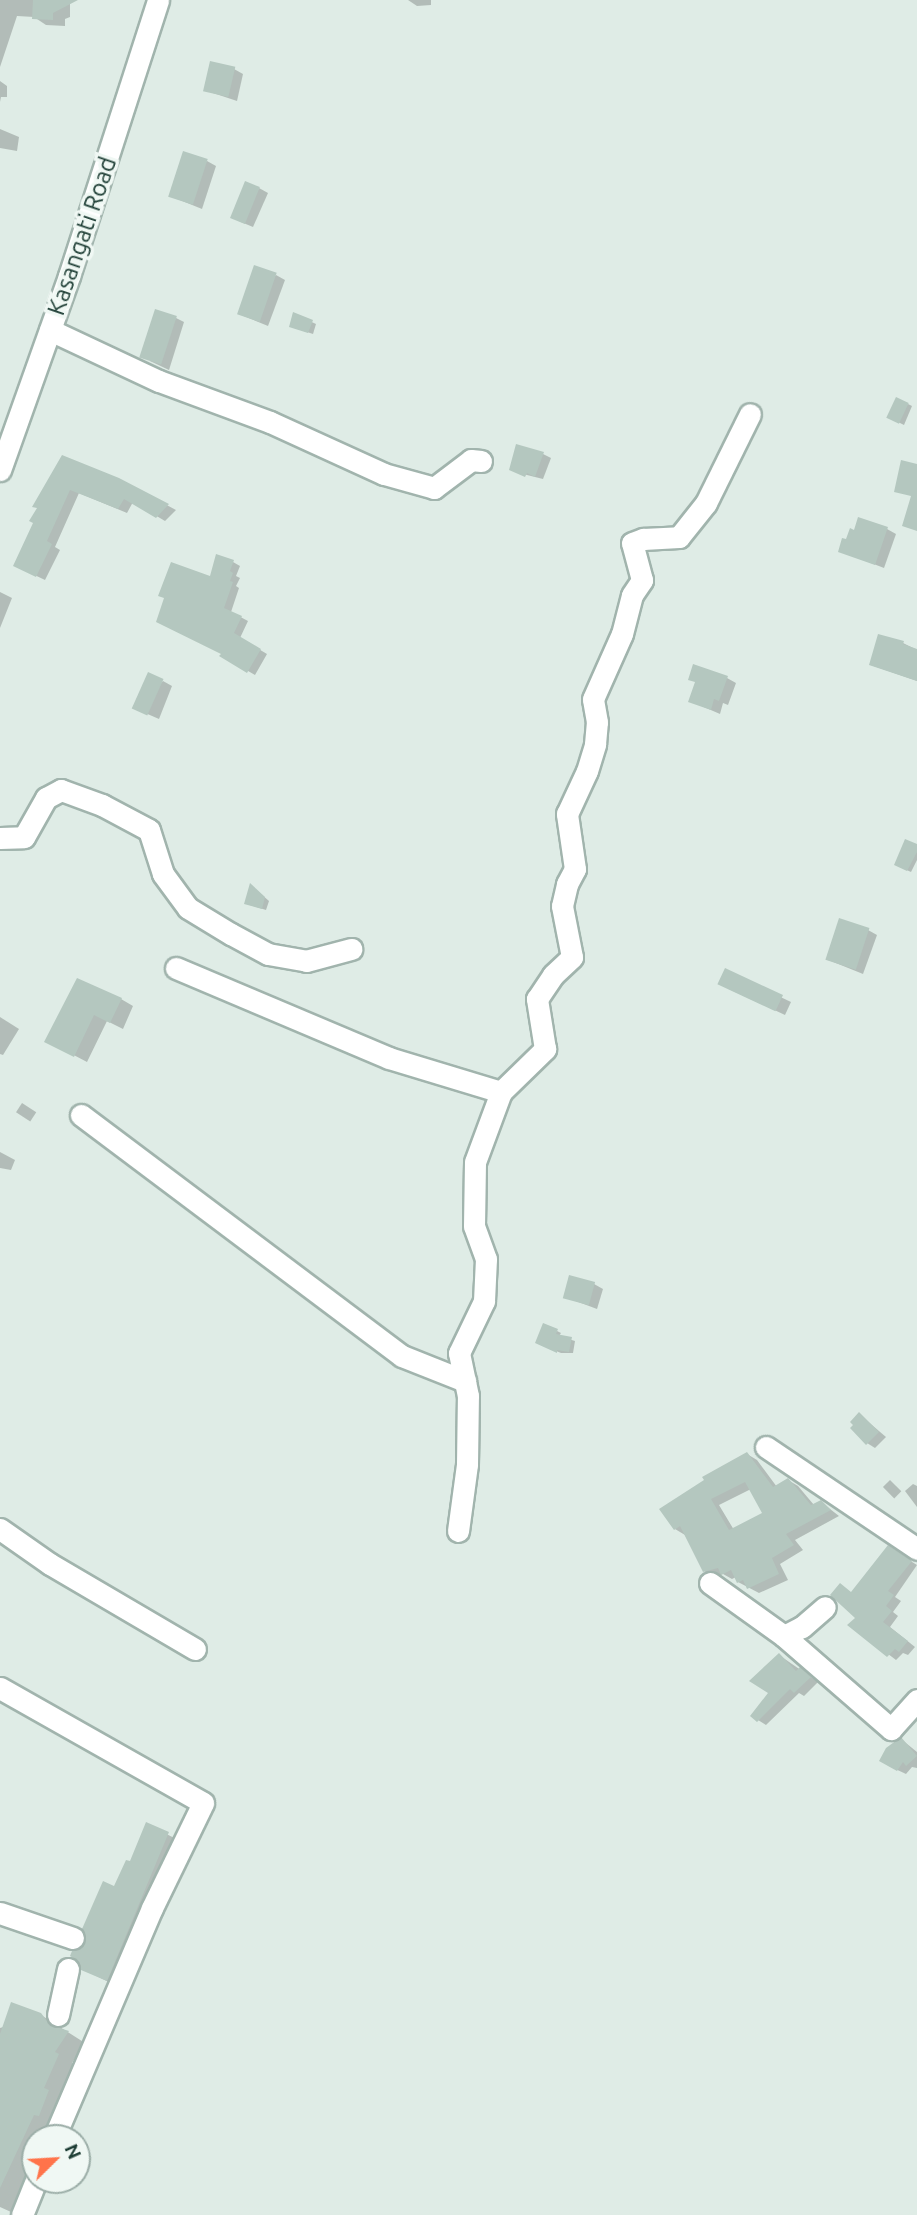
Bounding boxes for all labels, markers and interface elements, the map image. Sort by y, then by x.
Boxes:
street label: Kasangati Road [41,153,123,319]
north arrow [21,2124,91,2194]
text: N [60,2140,86,2162]

